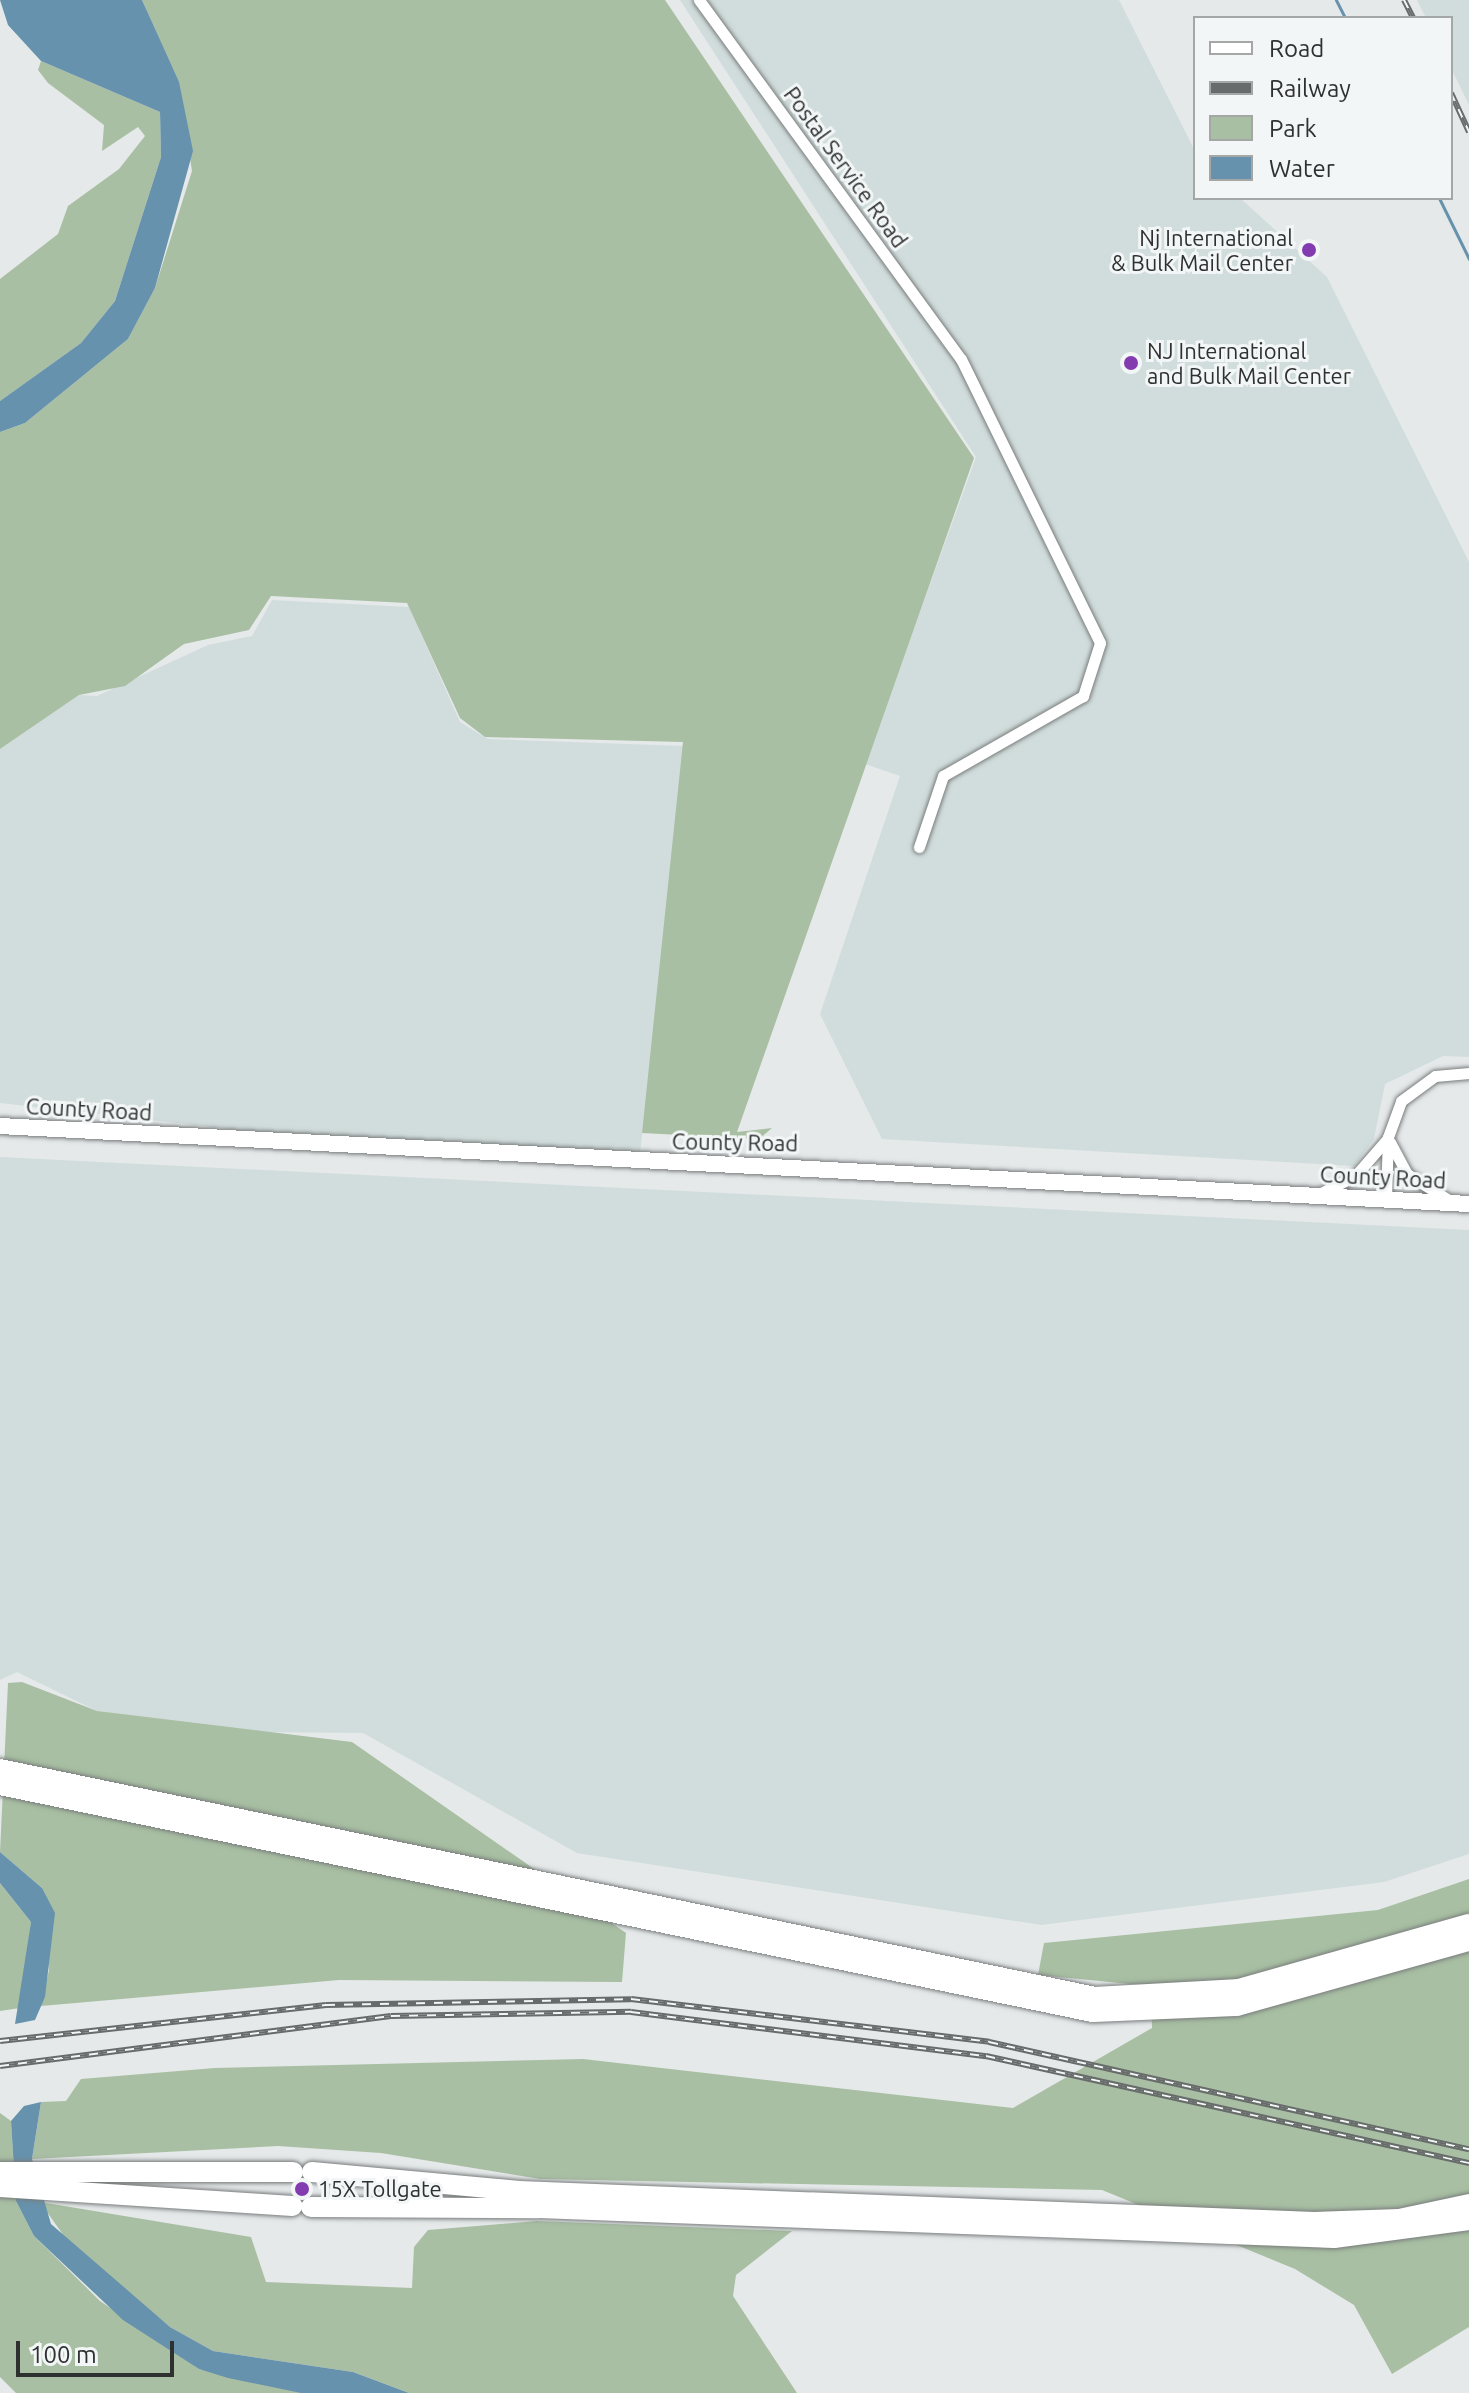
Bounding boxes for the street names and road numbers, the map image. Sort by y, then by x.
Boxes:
street label: Postal Service Road [779,81,913,253]
street label: County Road [25,1093,153,1125]
street label: County Road [672,1128,798,1156]
street label: County Road [1319,1161,1447,1193]

